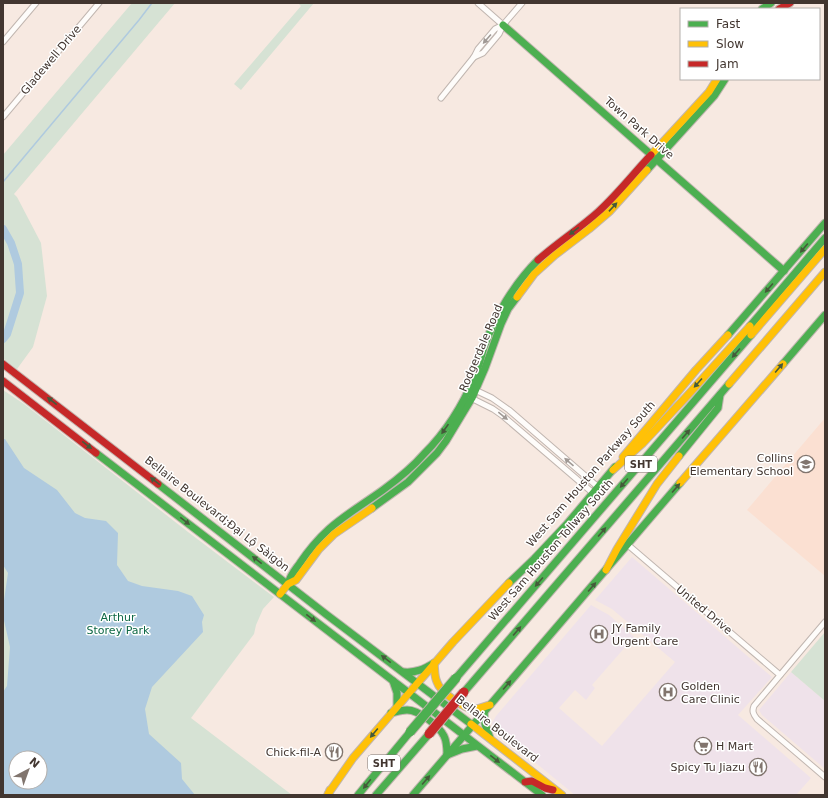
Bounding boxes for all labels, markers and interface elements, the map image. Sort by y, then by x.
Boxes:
legend [680,8,820,80]
text: Fast [716,17,740,31]
street label: Gladewell Drive [18,22,84,97]
one-way arrow [482,34,491,44]
text: Slow [716,37,744,51]
text: Jam [715,57,739,71]
street label: Town Park Drive [601,94,677,162]
one-way arrow [608,202,618,212]
one-way arrow [568,227,579,235]
one-way arrow [800,243,809,252]
one-way arrow [764,283,774,293]
street label: Rodgerdale Road [457,302,505,394]
one-way arrow [731,347,740,358]
one-way arrow [775,363,784,373]
one-way arrow [693,378,703,388]
one-way arrow [46,397,57,406]
street label: West Sam Houston Parkway South [524,398,658,550]
one-way arrow [498,412,509,420]
one-way arrow [441,423,449,434]
one-way arrow [682,428,691,439]
one-way arrow [82,441,92,449]
place label: Collins Elementary School [690,452,793,478]
street label: Bellaire Boulevard;Đại Lộ Sàigòn [142,454,292,574]
school or university icon: Collins Elementary School [796,454,816,474]
road number: SHT [625,456,657,472]
one-way arrow [563,457,574,466]
one-way arrow [149,477,160,485]
street label: West Sam Houston Tollway South [486,477,616,623]
one-way arrow [619,478,628,489]
one-way arrow [672,483,681,493]
one-way arrow [179,517,190,525]
one-way arrow [597,527,606,538]
one-way arrow [252,556,263,565]
one-way arrow [535,577,544,587]
one-way arrow [587,581,596,592]
street label: United Drive [673,583,735,637]
park label: Arthur Storey Park [87,611,150,637]
one-way arrow [306,614,317,622]
place label: JY Family Urgent Care [611,622,679,648]
hospital icon: JY Family Urgent Care [589,624,609,644]
one-way arrow [512,626,522,636]
one-way arrow [381,655,392,663]
one-way arrow [502,680,511,691]
place label: Golden Care Clinic [681,680,740,706]
hospital icon: Golden Care Clinic [658,682,678,702]
street label: Bellaire Boulevard [453,693,541,765]
one-way arrow [369,728,378,738]
supermarket icon: H Mart [693,736,713,756]
place label: H Mart [716,740,754,753]
restaurant icon: Chick-fil-A [324,742,344,762]
place label: Chick-fil-A [266,746,321,759]
north arrow [8,750,48,790]
text: N [26,755,42,771]
road number: SHT [368,755,400,771]
one-way arrow [490,755,500,763]
restaurant icon: Spicy Tu Jiazu [748,757,768,777]
place label: Spicy Tu Jiazu [671,761,745,774]
one-way arrow [421,775,430,786]
one-way arrow [363,778,372,789]

